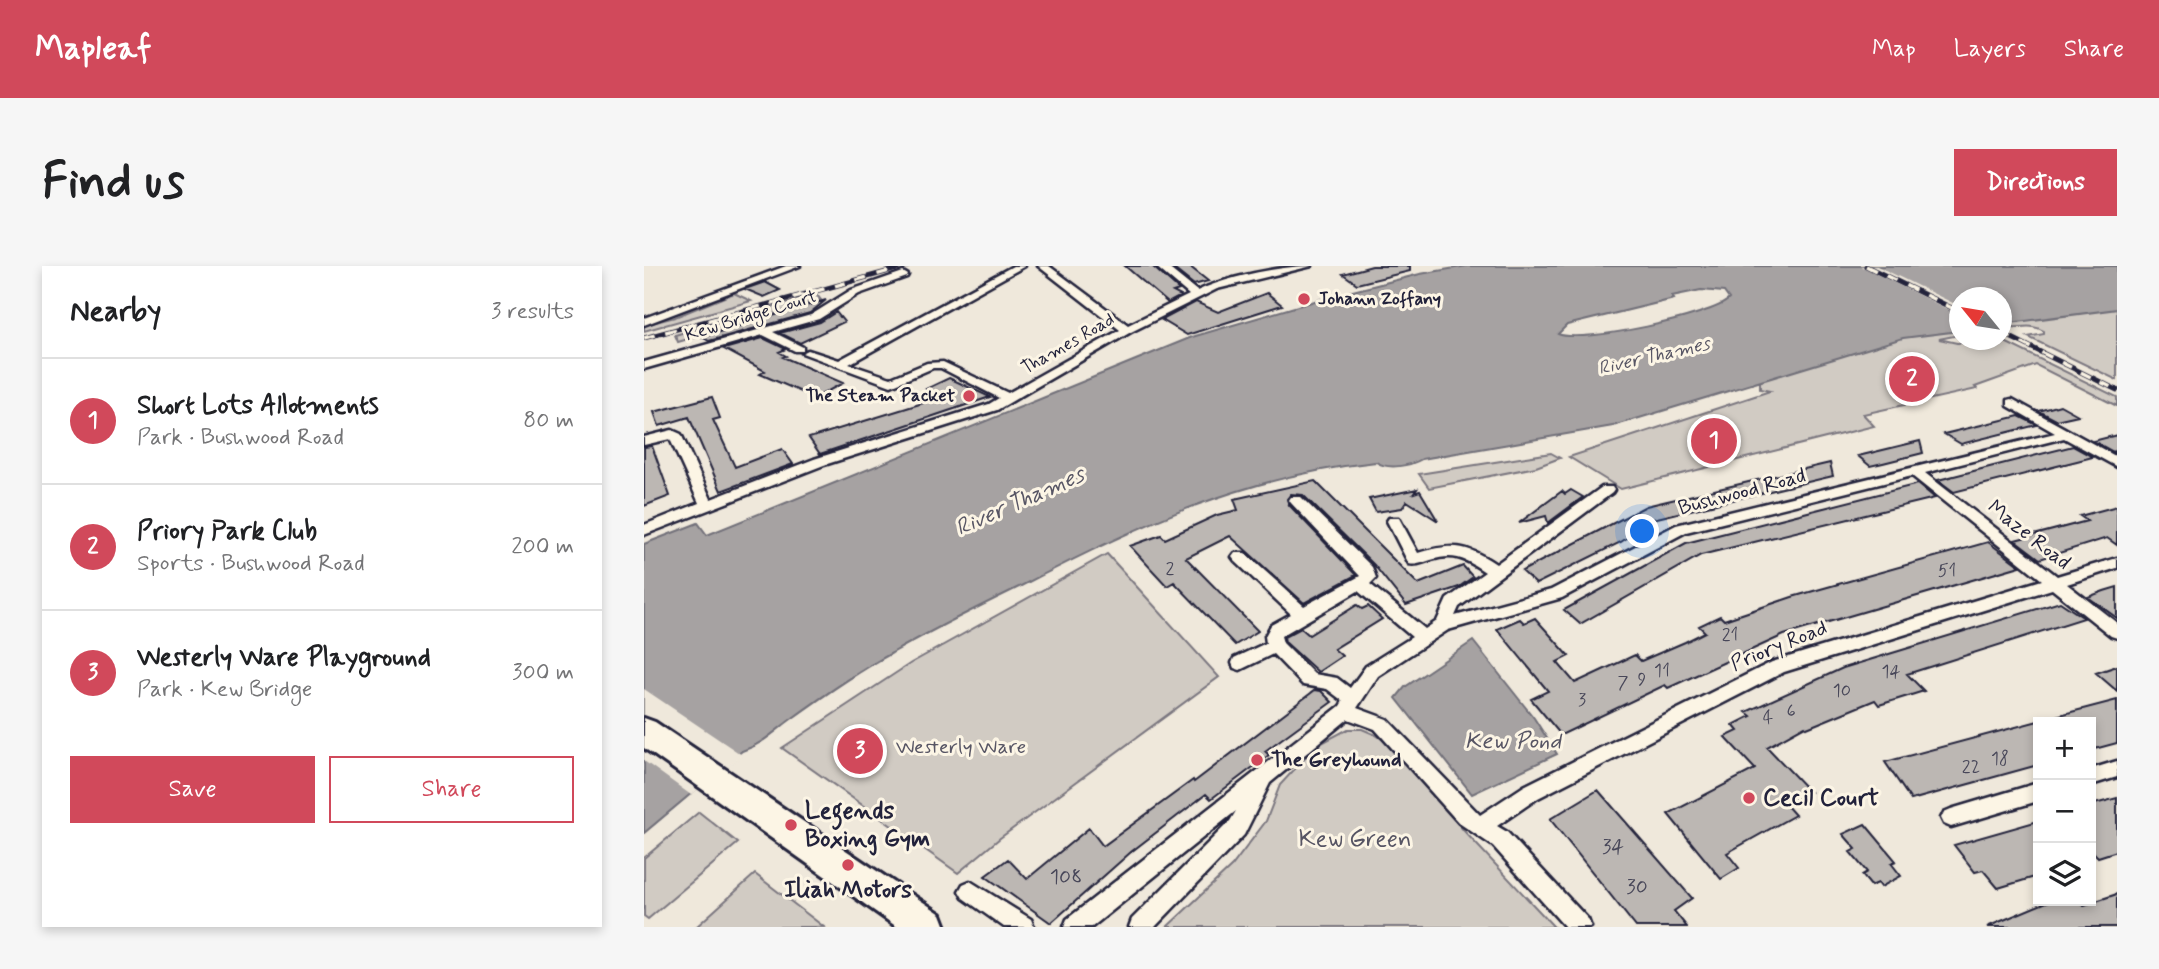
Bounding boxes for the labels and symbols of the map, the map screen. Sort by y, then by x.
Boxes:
street label: Kew Bridge Court [682,285,820,348]
place label: Johann Zoffany [1318,287,1441,311]
north arrow [1949,287,2012,350]
marker: Johann Zoffany [1296,291,1312,307]
street label: Thames Road [1017,308,1119,380]
water label: River Thames [1596,331,1714,381]
pin: 2 [1889,353,1935,405]
place label: The Steam Packet [806,384,955,408]
marker: The Steam Packet [961,388,977,404]
pin: 1 [1691,415,1737,467]
water label: River Thames [951,459,1091,544]
street label: Bushwood Road [1675,462,1809,522]
street label: Maze Road [1982,494,2076,576]
your location [1625,514,1659,548]
house number: 2 [1166,557,1175,581]
house number: 51 [1938,559,1956,583]
street label: Priory Road [1727,614,1831,678]
house number: 21 [1722,623,1738,647]
house number: 11 [1654,659,1670,683]
house number: 14 [1882,660,1901,684]
house number: 9 [1638,668,1647,692]
house number: 7 [1618,671,1629,695]
house number: 10 [1833,679,1851,703]
house number: 3 [1578,688,1586,712]
house number: 6 [1786,699,1796,723]
house number: 4 [1763,706,1773,730]
pin: 3 [837,725,883,777]
water label: Kew Pond [1465,727,1563,757]
park label: Westerly Ware [896,733,1026,761]
place label: The Greyhound [1271,746,1401,774]
house number: 18 [1991,747,2009,771]
marker: The Greyhound [1249,752,1265,768]
house number: 22 [1962,755,1980,779]
place label: Cecil Court [1763,783,1880,814]
marker: Cecil Court [1741,790,1757,806]
place label: Legends Boxing Gym [805,796,930,856]
marker: Legends Boxing Gym [783,817,799,833]
park label: Kew Green [1299,824,1411,855]
house number: 34 [1602,833,1624,861]
marker: Iliah Motors [840,857,856,873]
house number: 108 [1050,863,1082,891]
house number: 30 [1626,873,1648,901]
place label: Iliah Motors [784,875,912,906]

